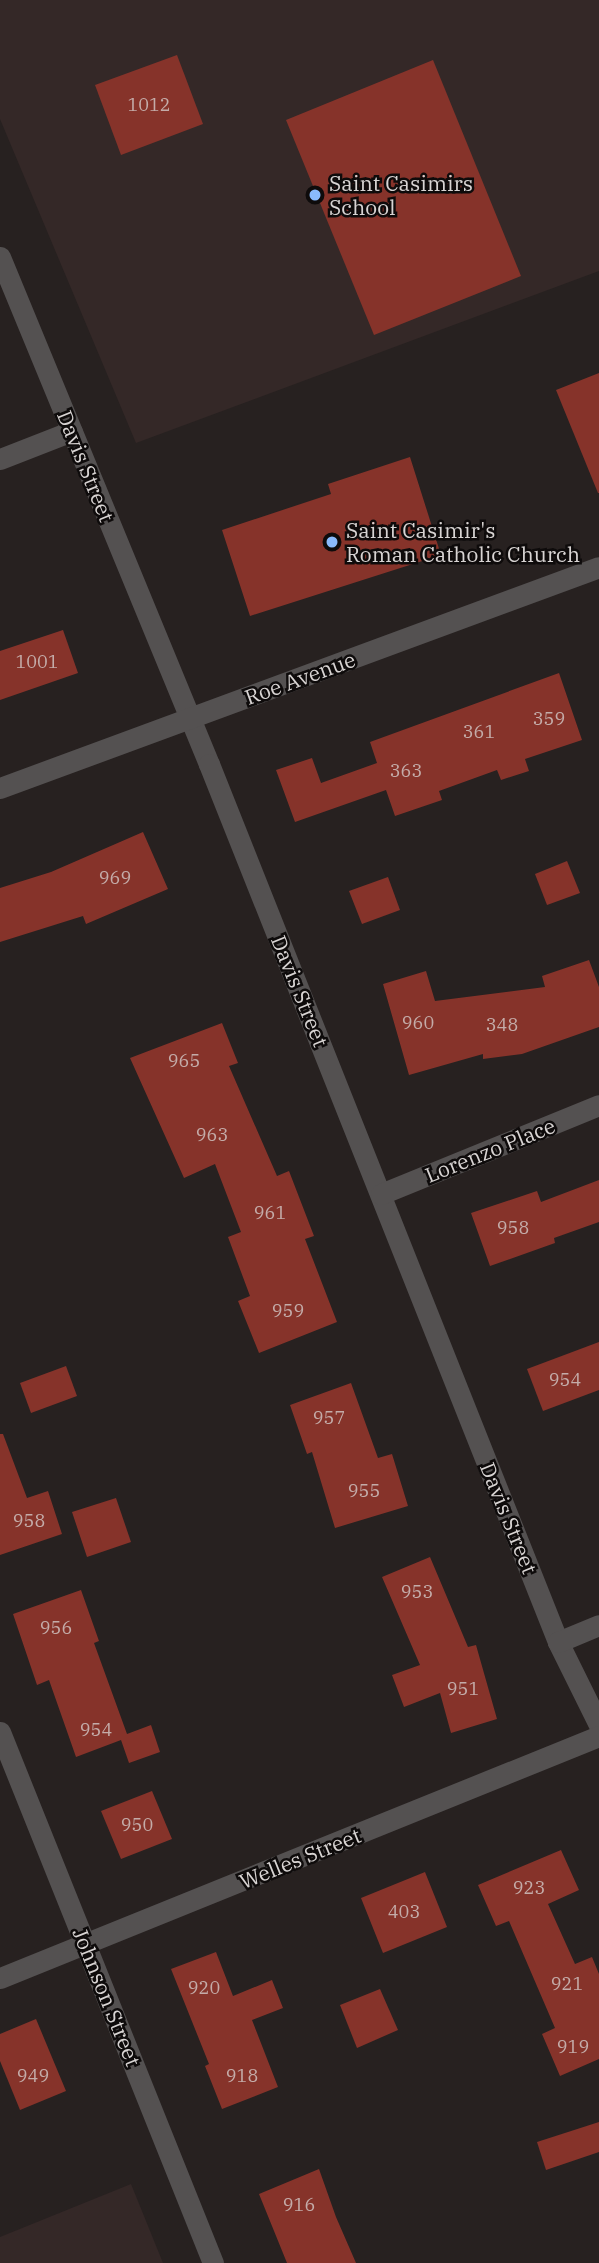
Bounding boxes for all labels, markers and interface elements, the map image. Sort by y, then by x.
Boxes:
house number: 1012 [127,94,171,116]
place label: Saint Casimirs School [329,170,473,220]
marker: Saint Casimirs School [307,187,323,203]
street label: Davis Street [52,407,120,525]
place label: Saint Casimir's Roman Catholic Church [346,517,580,567]
marker: Saint Casimir's Roman Catholic Church [324,534,340,550]
street label: Roe Avenue [241,646,359,710]
house number: 1001 [15,651,59,673]
house number: 359 [533,708,565,730]
house number: 361 [463,721,495,743]
house number: 363 [390,760,422,782]
house number: 969 [99,867,131,889]
street label: Davis Street [266,932,334,1050]
house number: 960 [402,1012,434,1034]
house number: 348 [486,1014,518,1036]
house number: 965 [168,1050,200,1072]
street label: Lorenzo Place [421,1112,559,1188]
house number: 963 [196,1124,228,1146]
house number: 961 [254,1202,286,1224]
house number: 958 [497,1217,529,1239]
house number: 959 [272,1300,304,1322]
house number: 954 [549,1369,581,1391]
house number: 957 [313,1407,345,1429]
street label: Davis Street [475,1459,543,1577]
house number: 955 [348,1480,380,1502]
house number: 958 [13,1510,45,1532]
house number: 953 [401,1581,433,1603]
house number: 956 [40,1617,72,1639]
house number: 951 [447,1678,479,1700]
house number: 954 [80,1719,112,1741]
house number: 950 [121,1814,153,1836]
street label: Welles Street [236,1822,364,1894]
house number: 923 [513,1877,545,1899]
house number: 403 [388,1901,420,1923]
street label: Johnson Street [68,1924,146,2070]
house number: 921 [551,1973,583,1995]
house number: 920 [188,1977,220,1999]
house number: 919 [557,2036,589,2058]
house number: 949 [17,2065,49,2087]
house number: 918 [226,2065,258,2087]
house number: 916 [283,2194,315,2216]

